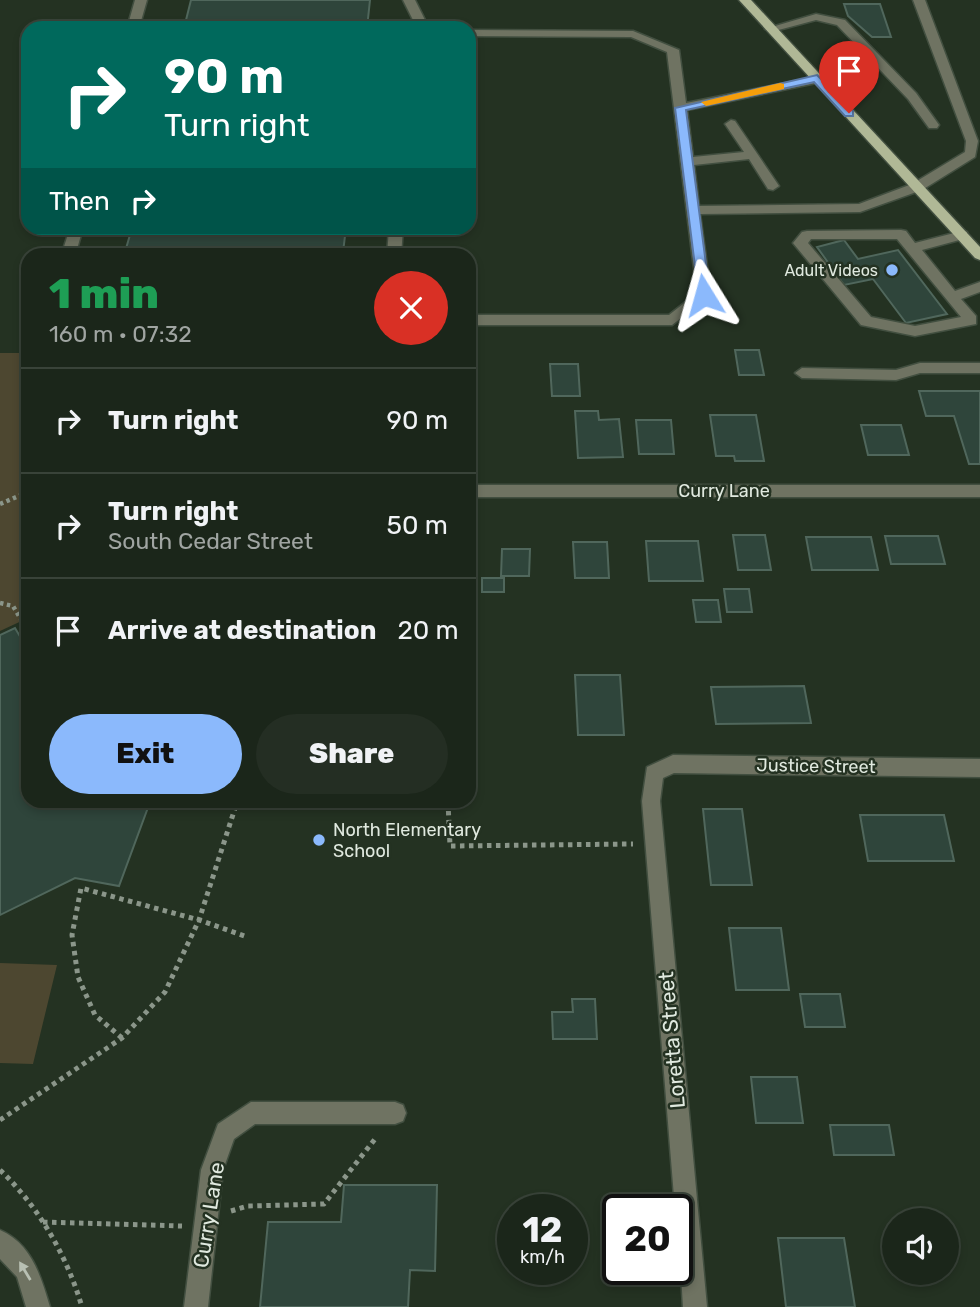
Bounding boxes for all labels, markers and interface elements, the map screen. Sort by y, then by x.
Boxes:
pin [819,41,879,113]
text: 90 m [164,47,284,105]
icon: right [49,49,140,140]
icon: arrive [830,52,868,90]
text: Turn right [164,106,309,144]
icon: right [124,182,162,220]
text: Then [49,186,110,217]
position arrow [667,258,741,332]
place label: Adult Videos [784,261,878,280]
marker: Adult Videos [884,262,900,278]
text: 1 min [49,269,159,319]
button: close [374,271,448,345]
text: 160 m · 07:32 [49,320,192,348]
icon: right [49,402,87,440]
text: Turn right [108,405,238,436]
text: 90 m [387,405,448,436]
street label: Curry Lane [678,480,770,502]
text: Turn right [108,496,238,527]
icon: right [49,507,87,545]
text: 50 m [387,510,448,541]
text: South Cedar Street [108,527,313,555]
icon: arrive [49,612,87,650]
text: Arrive at destination [108,615,376,646]
text: 20 m [397,615,459,646]
button: Exit [49,714,242,794]
button: Share [256,714,448,794]
street label: Justice Street [756,754,876,778]
place label: North Elementary School [333,819,481,862]
marker: North Elementary School [311,832,327,848]
street label: Loretta Street [653,971,690,1109]
street label: Curry Lane [188,1160,229,1270]
speed limit sign: 20 [602,1194,693,1285]
map controls [882,1208,959,1285]
button: sound [882,1208,959,1285]
text: 12 [522,1209,563,1251]
text: km/h [520,1246,565,1268]
one-way arrow [18,1261,31,1281]

